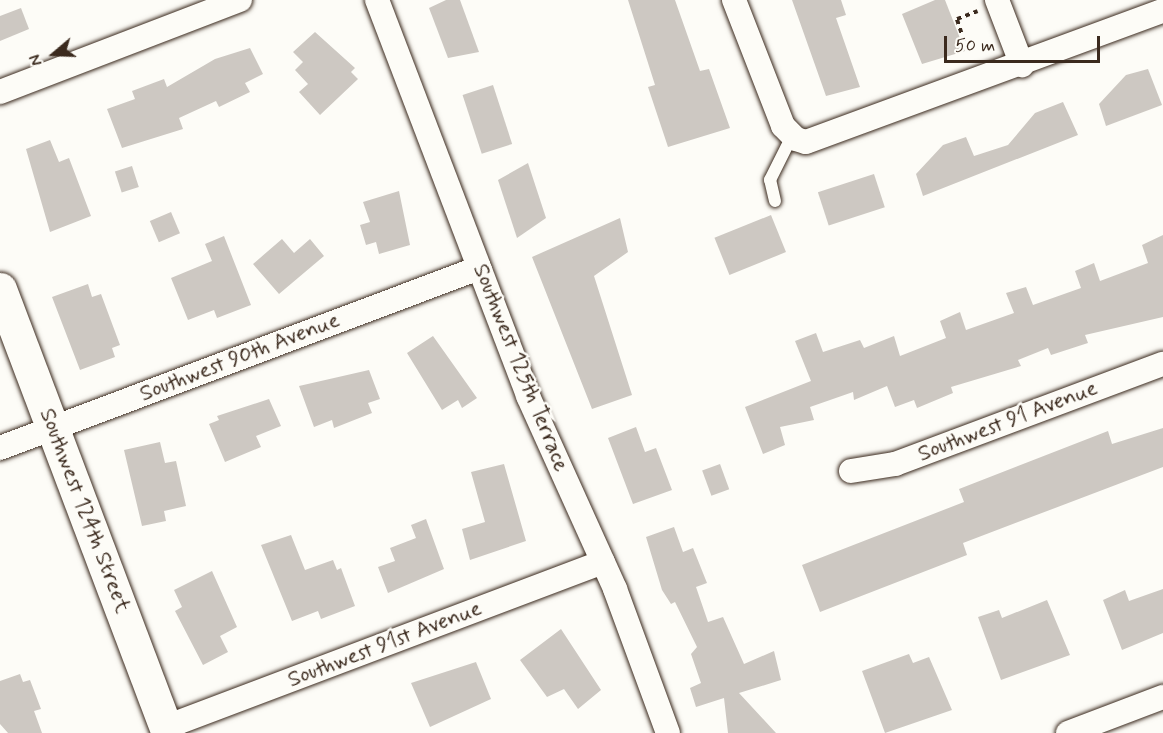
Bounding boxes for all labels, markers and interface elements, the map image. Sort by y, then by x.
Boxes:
north arrow [24,24,84,84]
scale bar [947,24,1103,62]
text: 50 m [955,34,995,58]
text: N [25,52,48,68]
street label: Southwest 125th Terrace [466,260,574,476]
street label: Southwest 90th Avenue [136,308,344,408]
street label: Southwest 91 Avenue [915,376,1101,468]
street label: Southwest 124th Street [33,405,135,617]
street label: Southwest 91st Avenue [284,596,486,694]

